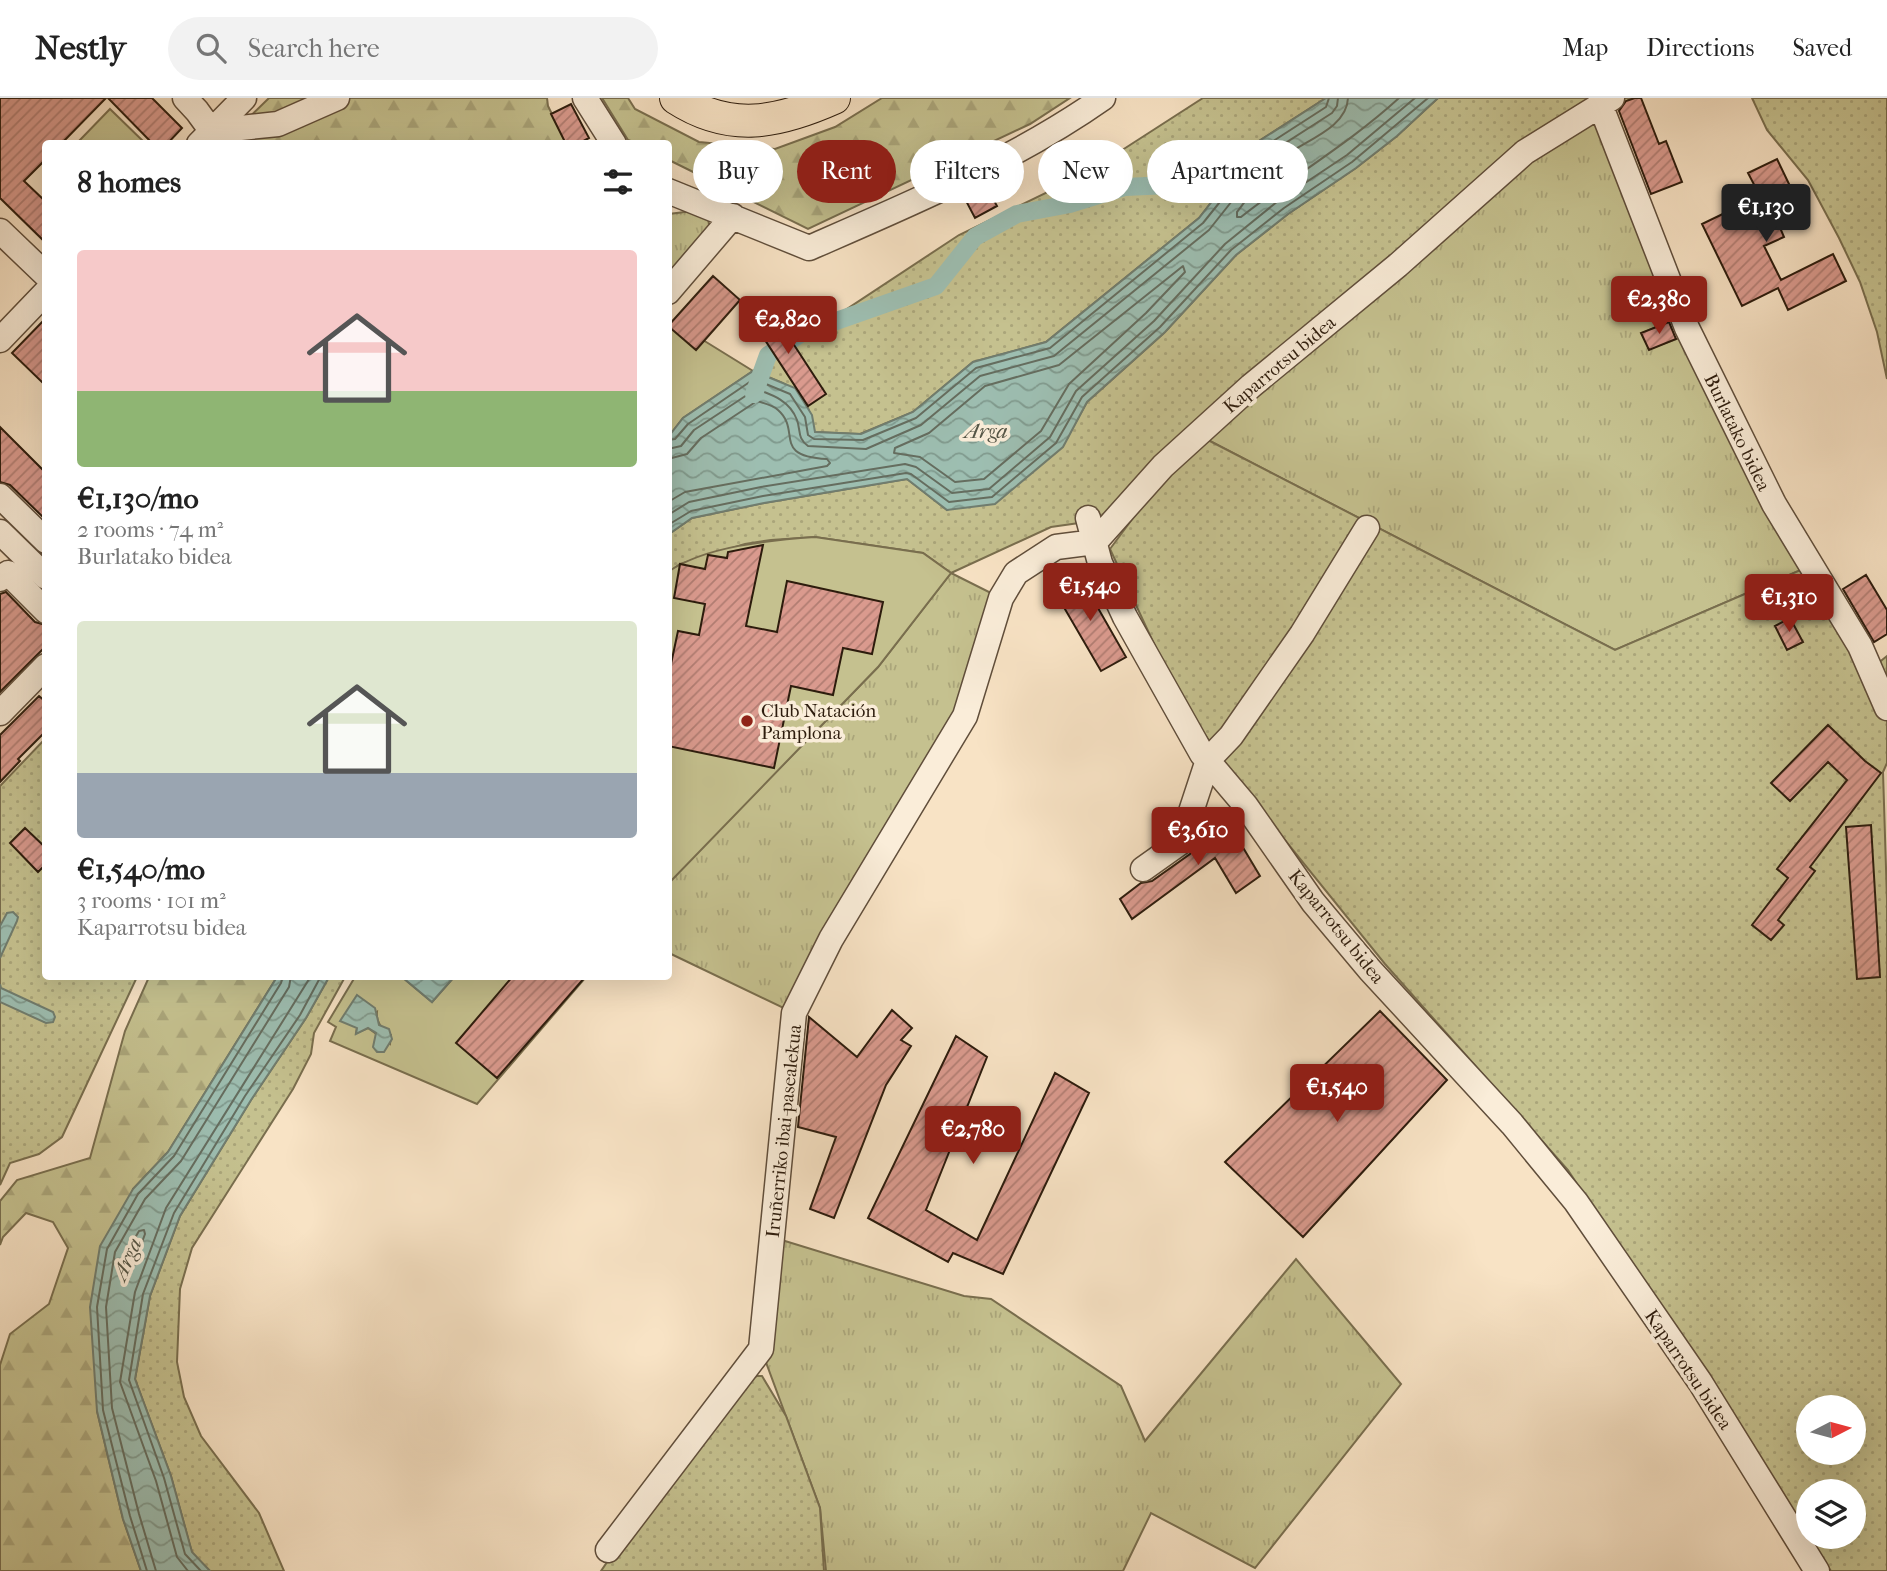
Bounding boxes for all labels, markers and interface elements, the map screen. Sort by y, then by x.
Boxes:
search box [168,17,658,80]
text: Nestly [35,29,126,68]
icon: search [192,29,230,67]
text: Search here [248,33,380,64]
text: Map [1562,34,1608,62]
text: Directions [1646,34,1754,62]
text: Saved [1792,34,1852,62]
chip: Buy [693,140,783,203]
chip: Rent [797,140,896,203]
chip: Filters [910,140,1024,203]
chip: New [1038,140,1133,203]
chip: Apartment [1147,140,1308,203]
icon: filters [599,163,637,201]
text: 8 homes [77,165,181,200]
pin: €1,130 [1709,184,1823,244]
text: €1,130 [1738,193,1794,220]
pin: €2,380 [1602,276,1716,336]
text: €2,380 [1627,285,1691,312]
icon: home [294,295,420,421]
pin: €2,820 [731,296,845,356]
text: €2,820 [755,305,821,332]
street label: Kaparrotsu bidea [1219,311,1340,418]
street label: Burlatako bidea [1699,370,1775,495]
water label: Arga [961,419,1008,443]
text: €1,130/mo [77,481,199,516]
text: 2 rooms · 74 m² [77,516,223,543]
text: Burlatako bidea [77,543,232,570]
pin: €1,540 [1033,564,1147,623]
text: €1,540 [1059,572,1121,599]
pin: €1,310 [1732,574,1846,634]
text: €1,310 [1761,583,1817,610]
icon: home [294,666,420,792]
place label: Club Natación Pamplona [761,700,876,744]
marker: Club Natación Pamplona [739,713,755,729]
pin: €3,610 [1141,808,1255,867]
text: €3,610 [1168,816,1228,843]
text: €1,540/mo [77,852,205,887]
street label: Kaparrotsu bidea [1284,865,1389,988]
text: 3 rooms · 101 m² [77,887,226,914]
text: Kaparrotsu bidea [77,914,246,941]
street label: Iruñerriko ibai-pasealekua [762,1023,806,1239]
pin: €1,540 [1280,1065,1394,1124]
text: €1,540 [1306,1073,1368,1100]
pin: €2,780 [916,1107,1030,1166]
text: €2,780 [941,1115,1005,1142]
water label: Arga [106,1234,147,1286]
street label: Kaparrotsu bidea [1640,1305,1737,1434]
north arrow [1796,1395,1866,1465]
map controls [1796,1395,1866,1549]
button: layers [1796,1479,1866,1549]

